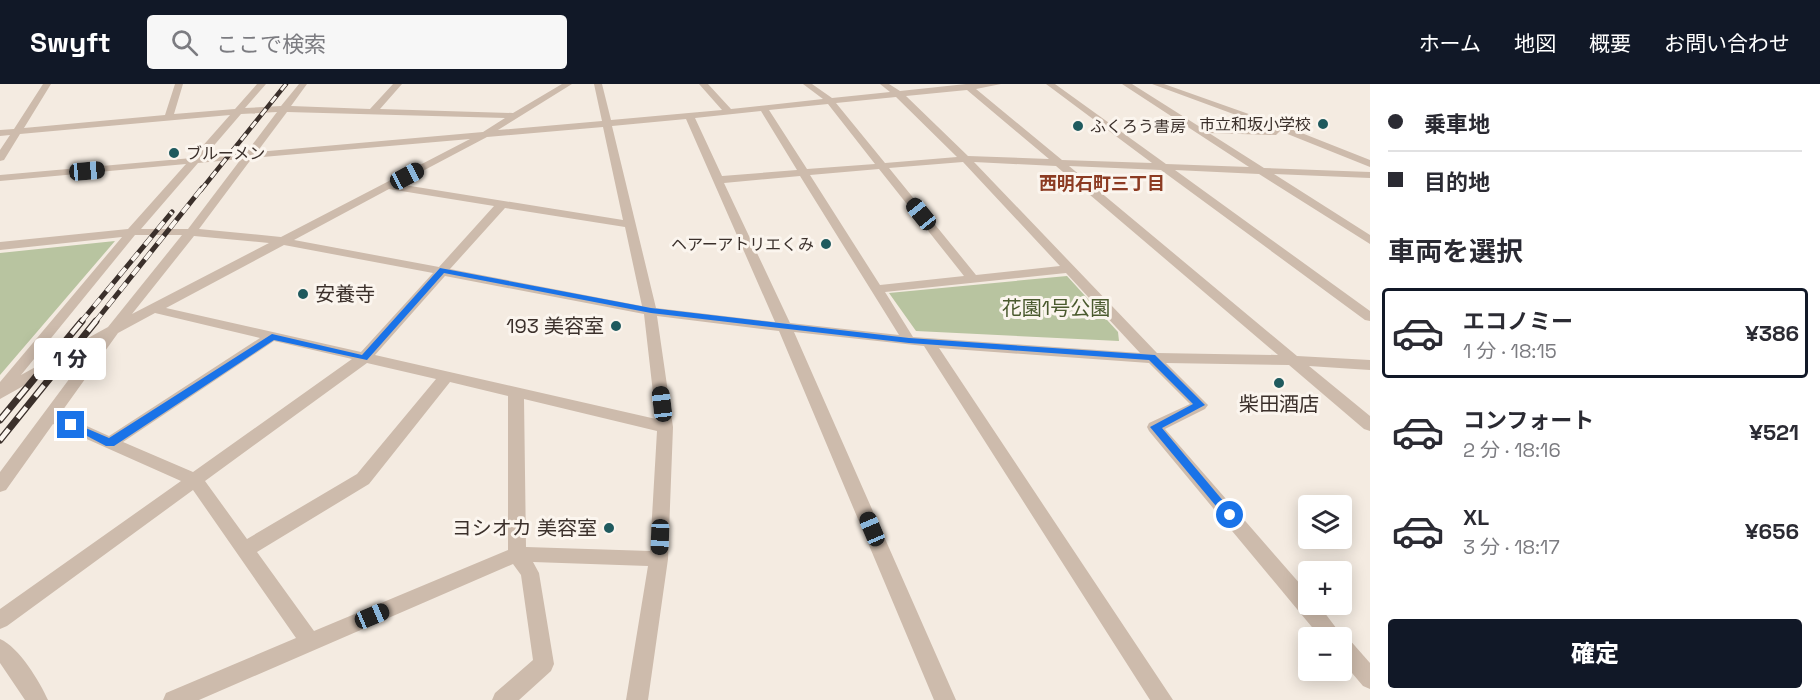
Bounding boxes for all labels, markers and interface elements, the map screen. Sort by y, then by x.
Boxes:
search box [147,15,567,69]
text: Swyft [30,24,111,60]
icon: search [168,26,201,59]
text: ここで検索 [216,30,326,58]
text: ホーム [1419,30,1481,57]
text: 地図 [1514,30,1556,57]
text: 概要 [1589,30,1631,57]
text: お問い合わせ [1664,30,1790,57]
text: 乗車地 [1424,110,1490,138]
place label: 市立和坂小学校 [1199,114,1311,135]
place label: ふくろう書房 [1090,116,1186,137]
marker: 市立和坂小学校 [1316,117,1330,131]
marker: ふくろう書房 [1071,119,1085,133]
place label: ブルーメン [186,143,265,164]
marker: ブルーメン [167,146,181,160]
car [68,160,106,182]
car [387,160,427,192]
text: 目的地 [1424,168,1490,196]
district label: 西明石町三丁目 [1039,172,1165,195]
car [903,194,939,234]
place label: ヘアーアトリエくみ [671,234,814,255]
text: 車両を選択 [1388,234,1523,269]
marker: ヘアーアトリエくみ [819,237,833,251]
place label: 安養寺 [315,281,375,307]
marker: 安養寺 [296,287,310,301]
park label: 花園1号公園 [1002,295,1110,321]
icon: car [1391,306,1445,360]
text: エコノミー [1463,307,1573,335]
place label: 193 美容室 [506,313,604,339]
marker: 193 美容室 [609,319,623,333]
text: ¥386 [1745,319,1799,347]
callout: 1 分 [35,338,107,380]
text: 1 分 · 18:15 [1463,338,1557,364]
text: 1 分 [53,346,87,372]
marker: 柴田酒店 [1272,376,1286,390]
car [651,385,673,423]
place label: 柴田酒店 [1239,391,1319,417]
icon: car [1391,405,1445,459]
text: コンフォート [1463,406,1594,434]
route end [57,411,84,438]
text: ¥521 [1749,418,1799,446]
text: 2 分 · 18:16 [1463,437,1561,463]
map controls [1298,495,1352,681]
button: layers [1298,495,1352,549]
route start [1216,501,1243,528]
text: XL [1463,503,1489,531]
icon: car [1391,504,1445,558]
car [857,509,887,549]
place label: ヨシオカ 美容室 [452,515,597,541]
text: ¥656 [1745,517,1799,545]
car [650,519,670,555]
marker: ヨシオカ 美容室 [602,521,616,535]
text: 3 分 · 18:17 [1463,534,1560,560]
button: + [1298,561,1352,615]
car [352,601,392,631]
button: 確定 [1388,619,1802,688]
button: − [1298,627,1352,681]

